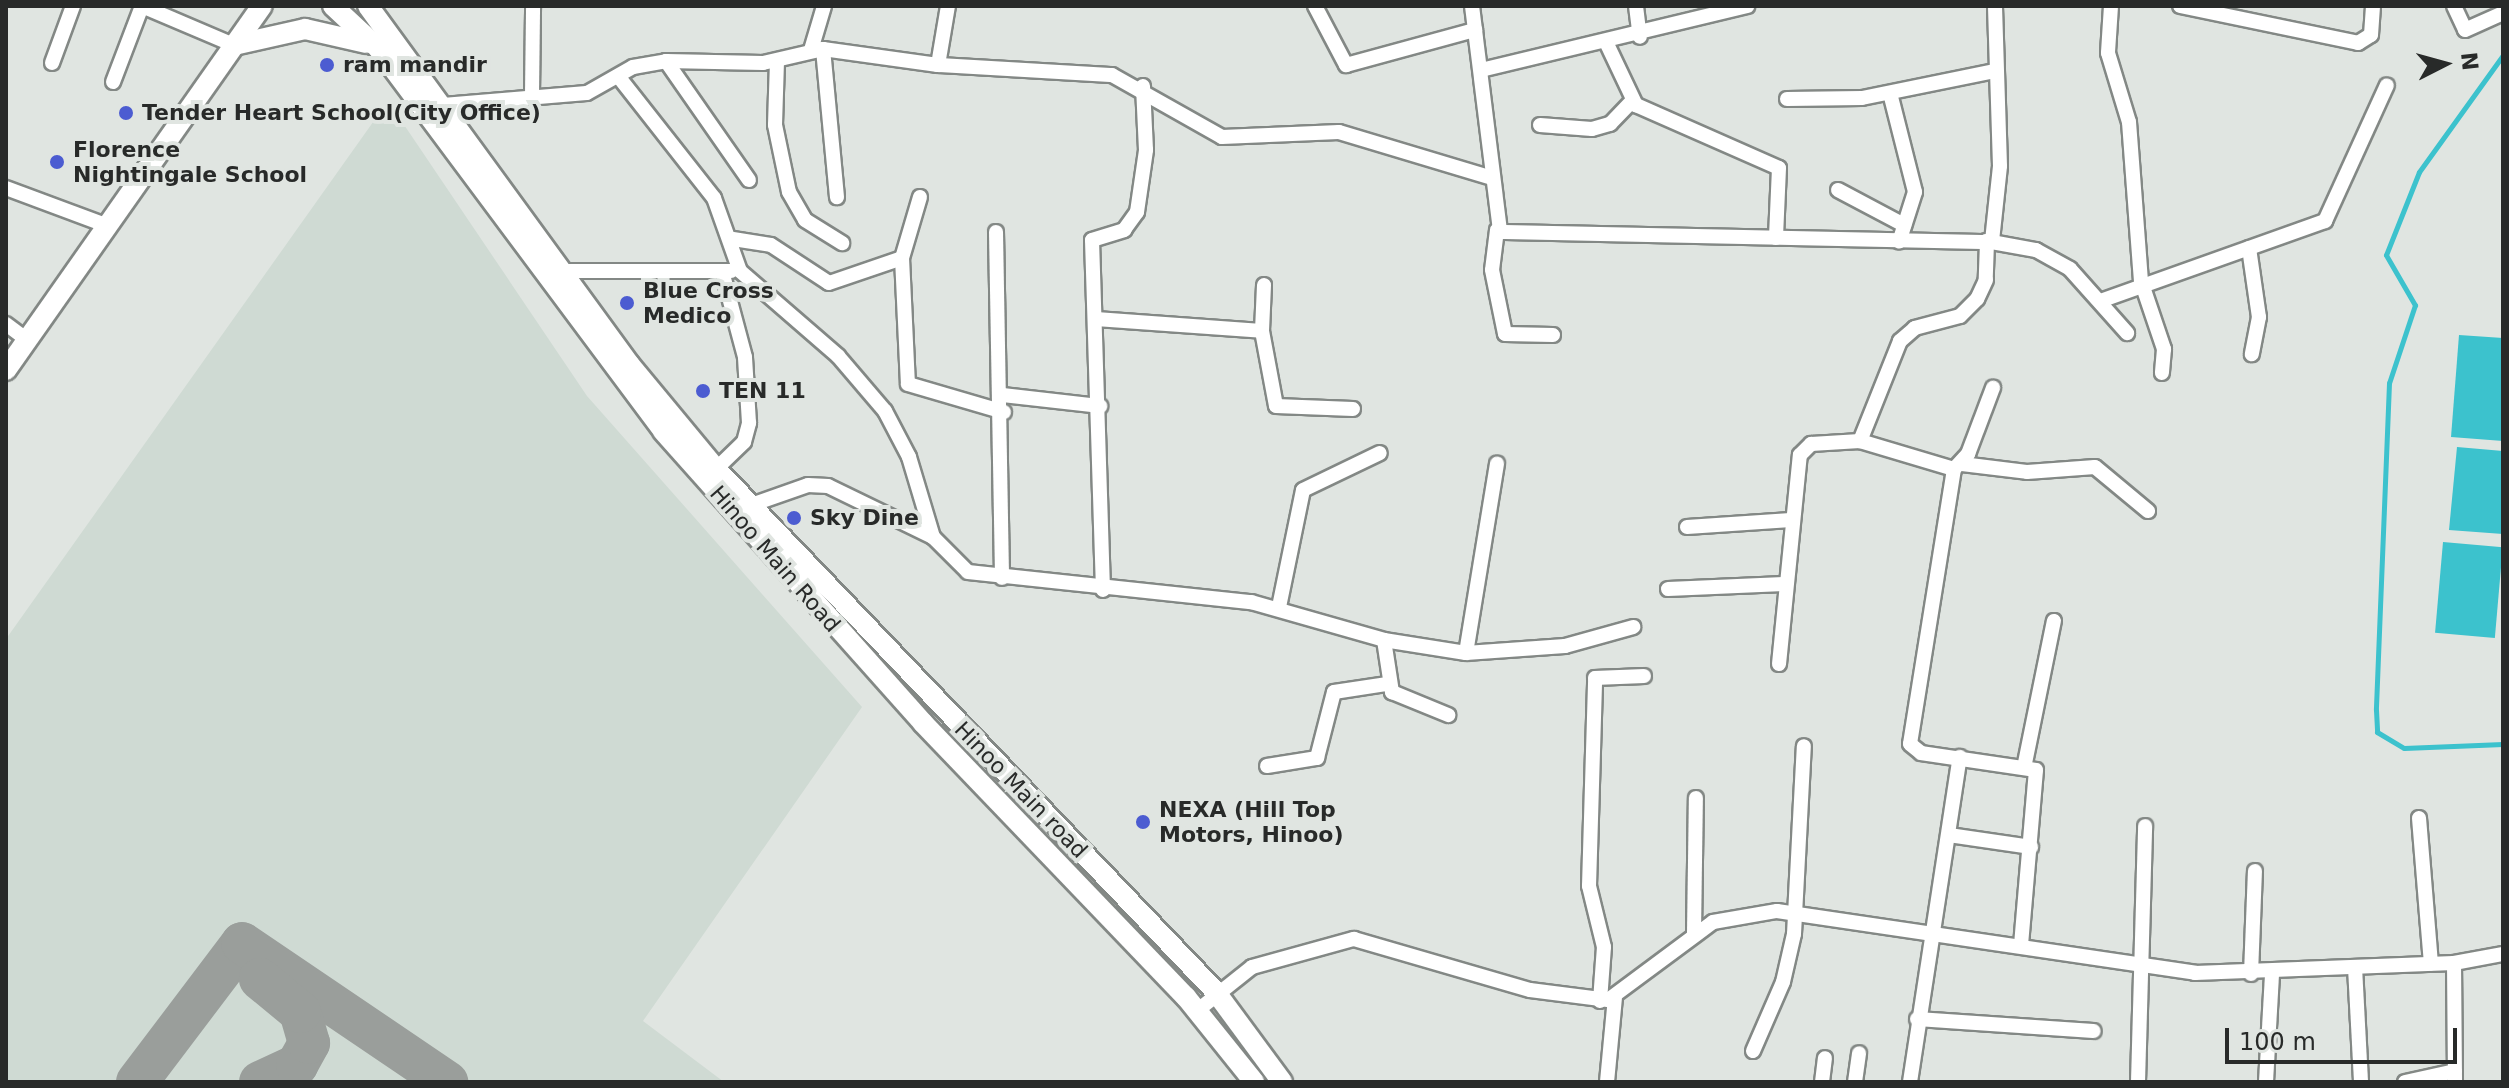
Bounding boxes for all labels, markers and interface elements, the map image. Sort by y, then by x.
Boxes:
north arrow [2405,24,2485,104]
text: N [2456,51,2483,72]
place label: ram mandir [343,52,487,78]
marker: ram mandir [318,56,336,74]
place label: Tender Heart School(City Office) [142,100,541,126]
marker: Tender Heart School(City Office) [117,104,135,122]
place label: Florence Nightingale School [73,136,307,188]
marker: Florence Nightingale School [48,153,66,171]
place label: Blue Cross Medico [643,277,774,328]
marker: Blue Cross Medico [618,294,636,312]
place label: TEN 11 [719,378,806,404]
marker: TEN 11 [694,382,712,400]
street label: Hinoo Main Road [704,480,846,638]
place label: Sky Dine [810,505,919,531]
marker: Sky Dine [785,509,803,527]
street label: Hinoo Main road [949,716,1093,864]
place label: NEXA (Hill Top Motors, Hinoo) [1159,796,1343,848]
marker: NEXA (Hill Top Motors, Hinoo) [1134,813,1152,831]
scale bar [2229,1012,2461,1062]
text: 100 m [2239,1028,2316,1056]

